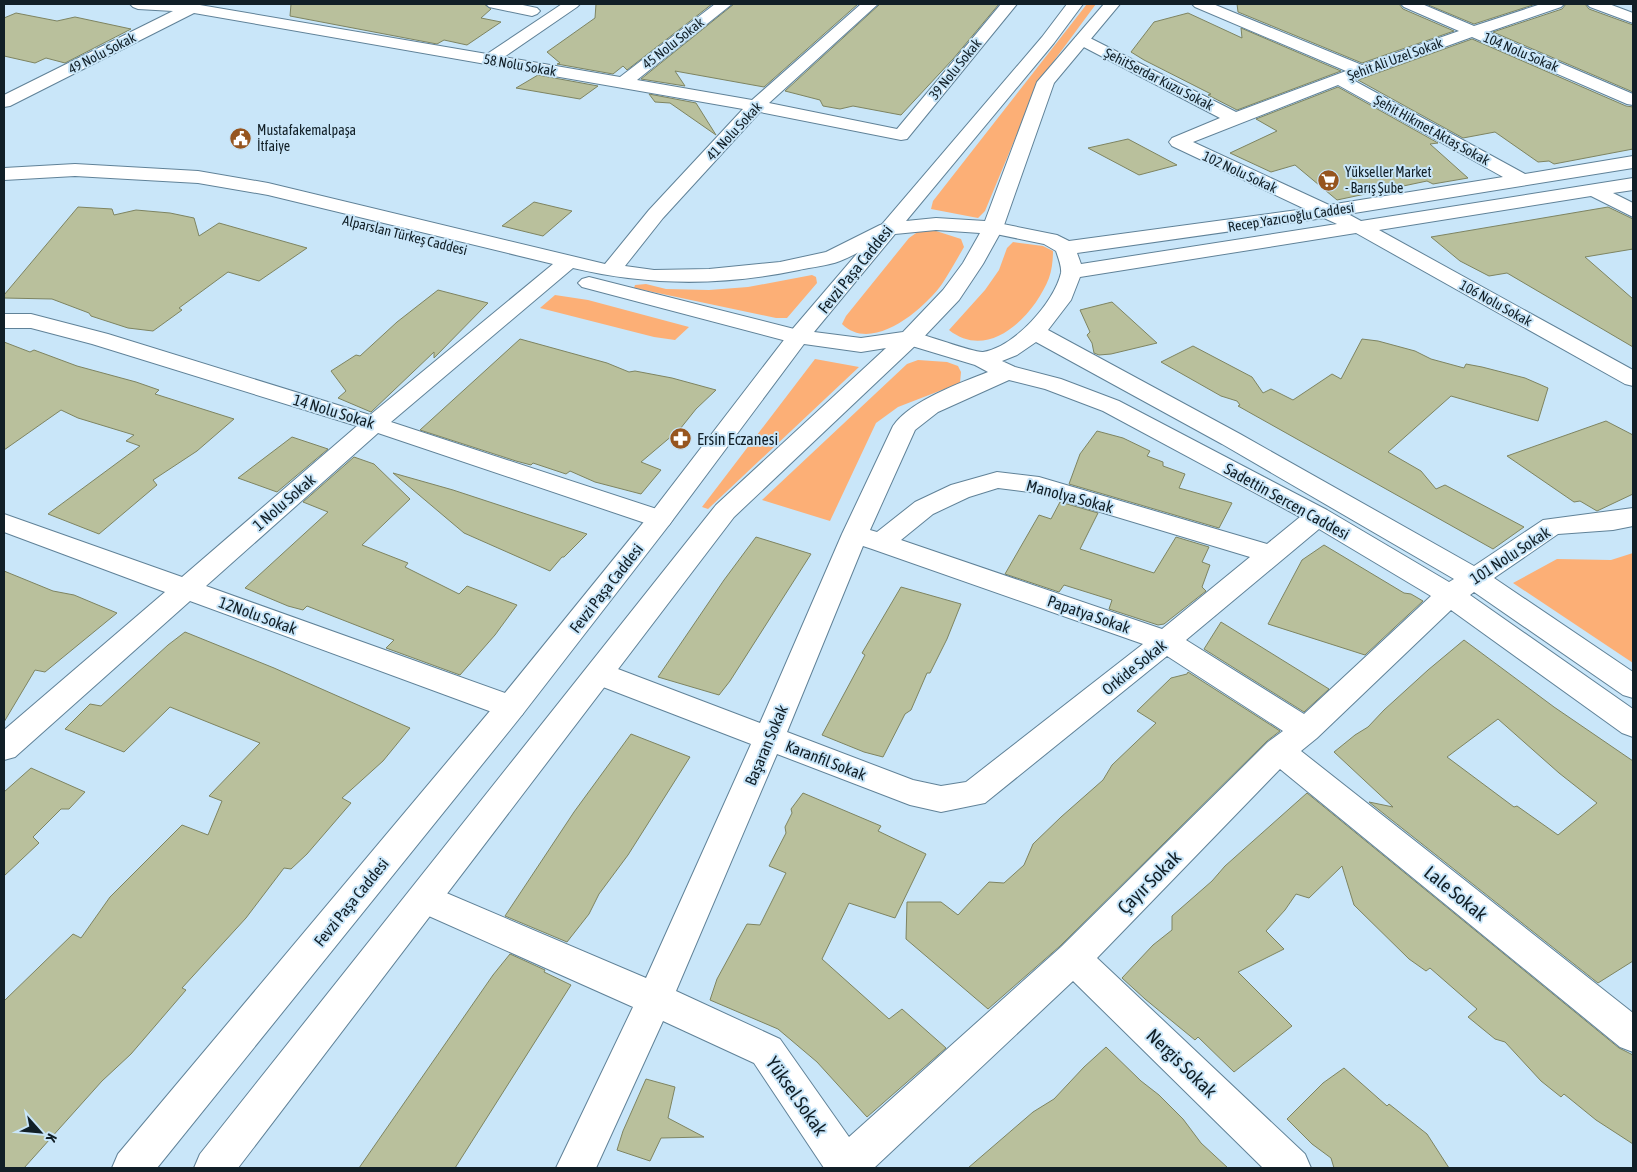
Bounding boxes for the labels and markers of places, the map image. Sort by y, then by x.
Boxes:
place label: Mustafakemalpaşa İtfaiye [257,122,356,154]
public building icon: Mustafakemalpaşa İtfaiye [229,126,253,150]
place label: Yükseller Market - Barış Şube [1345,164,1431,196]
supermarket icon: Yükseller Market - Barış Şube [1317,168,1341,192]
pharmacy icon: Ersin Eczanesi [669,427,693,451]
place label: Ersin Eczanesi [697,430,778,448]

